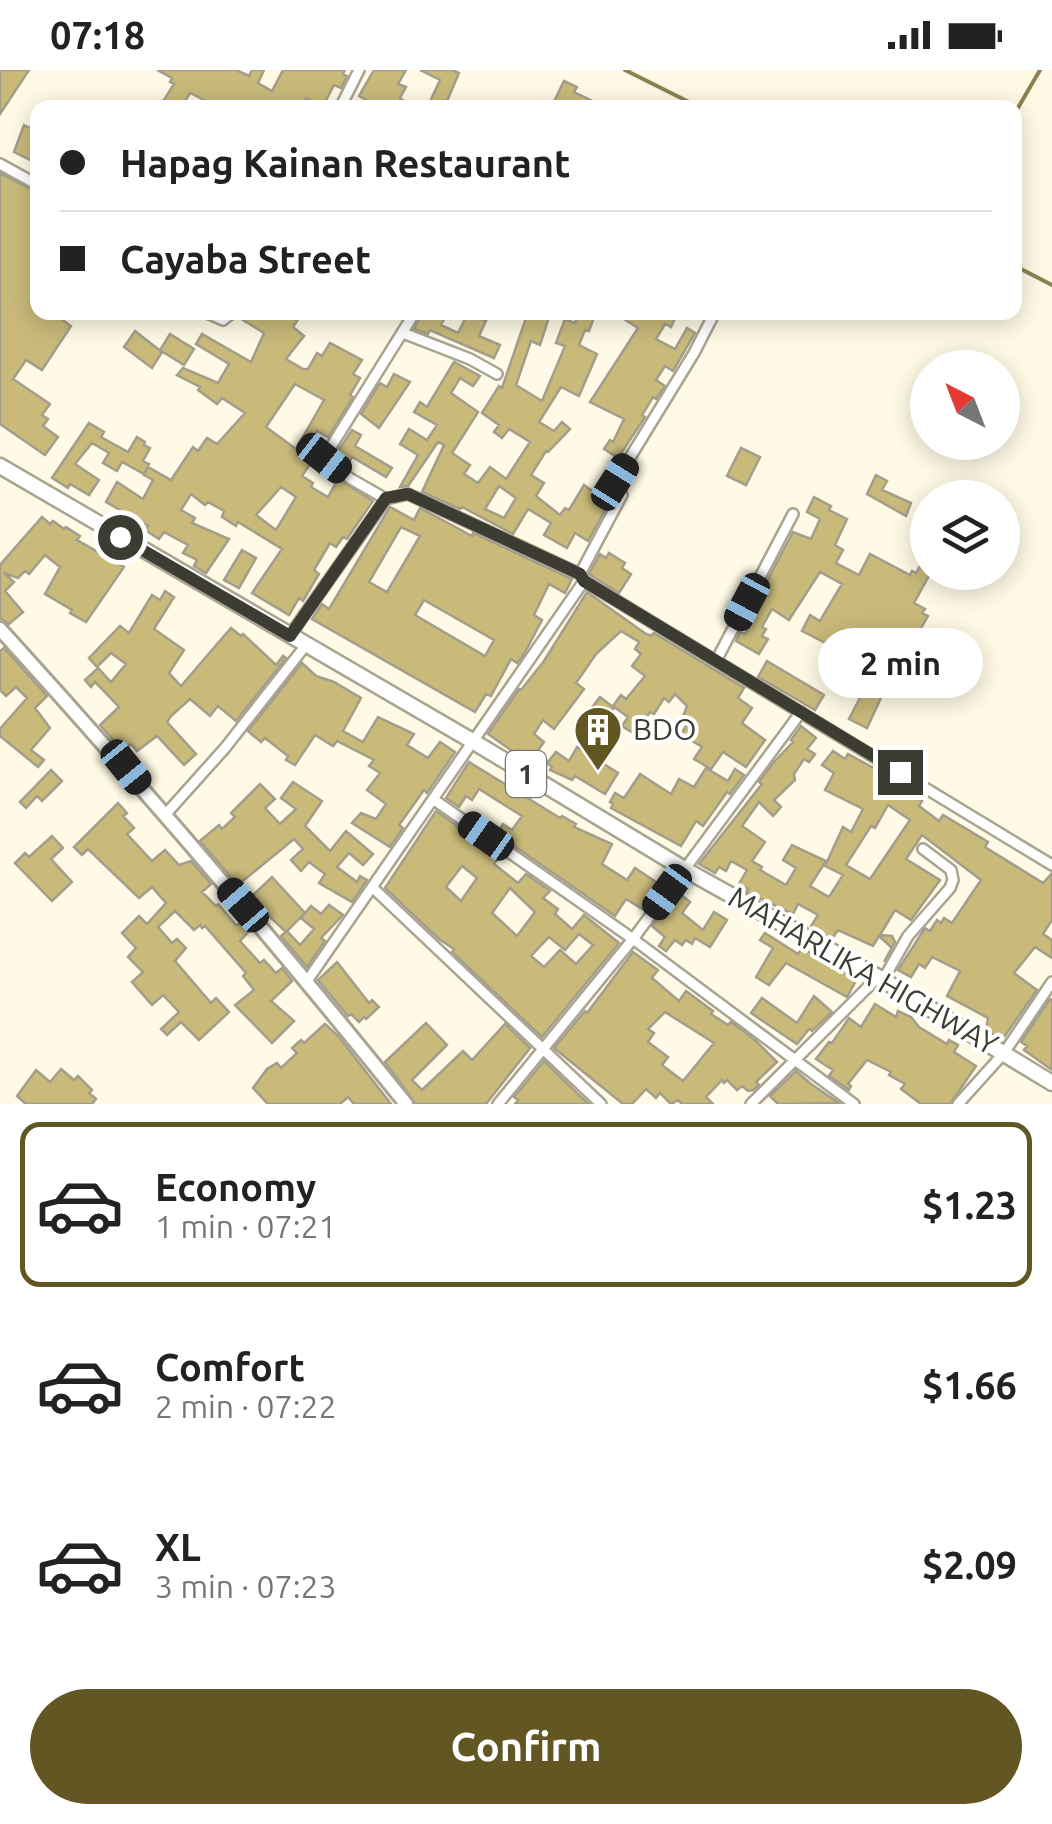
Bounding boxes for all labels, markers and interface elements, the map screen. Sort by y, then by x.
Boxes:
text: 07:18 [50,14,145,56]
text: Hapag Kainan Restaurant [120,142,570,184]
text: Cayaba Street [120,238,371,280]
north arrow [910,350,1020,460]
map controls [910,350,1020,590]
car [291,428,357,488]
car [586,449,644,515]
button: layers [910,480,1020,590]
route start [98,515,143,560]
car [720,568,774,636]
callout: 2 min [818,627,982,697]
text: 2 min [860,645,941,681]
building icon: BDO [572,704,624,772]
place label: BDO [633,712,697,746]
car [95,734,157,800]
route end [878,750,923,795]
road number: 1 [506,751,546,797]
car [453,807,519,865]
car [637,859,697,925]
car [212,873,274,937]
street label: MAHARLIKA HIGHWAY [723,879,1005,1061]
icon: car [35,1160,125,1250]
text: Economy [155,1166,316,1208]
text: $1.23 [922,1184,1017,1226]
text: 1 min · 07:21 [155,1208,337,1244]
icon: car [35,1340,125,1430]
text: Comfort [155,1346,305,1388]
text: $1.66 [922,1364,1017,1406]
text: 2 min · 07:22 [155,1388,337,1424]
icon: car [35,1520,125,1610]
text: XL [155,1526,201,1568]
text: $2.09 [922,1544,1017,1586]
text: 3 min · 07:23 [155,1568,337,1604]
button: Confirm [30,1689,1022,1804]

